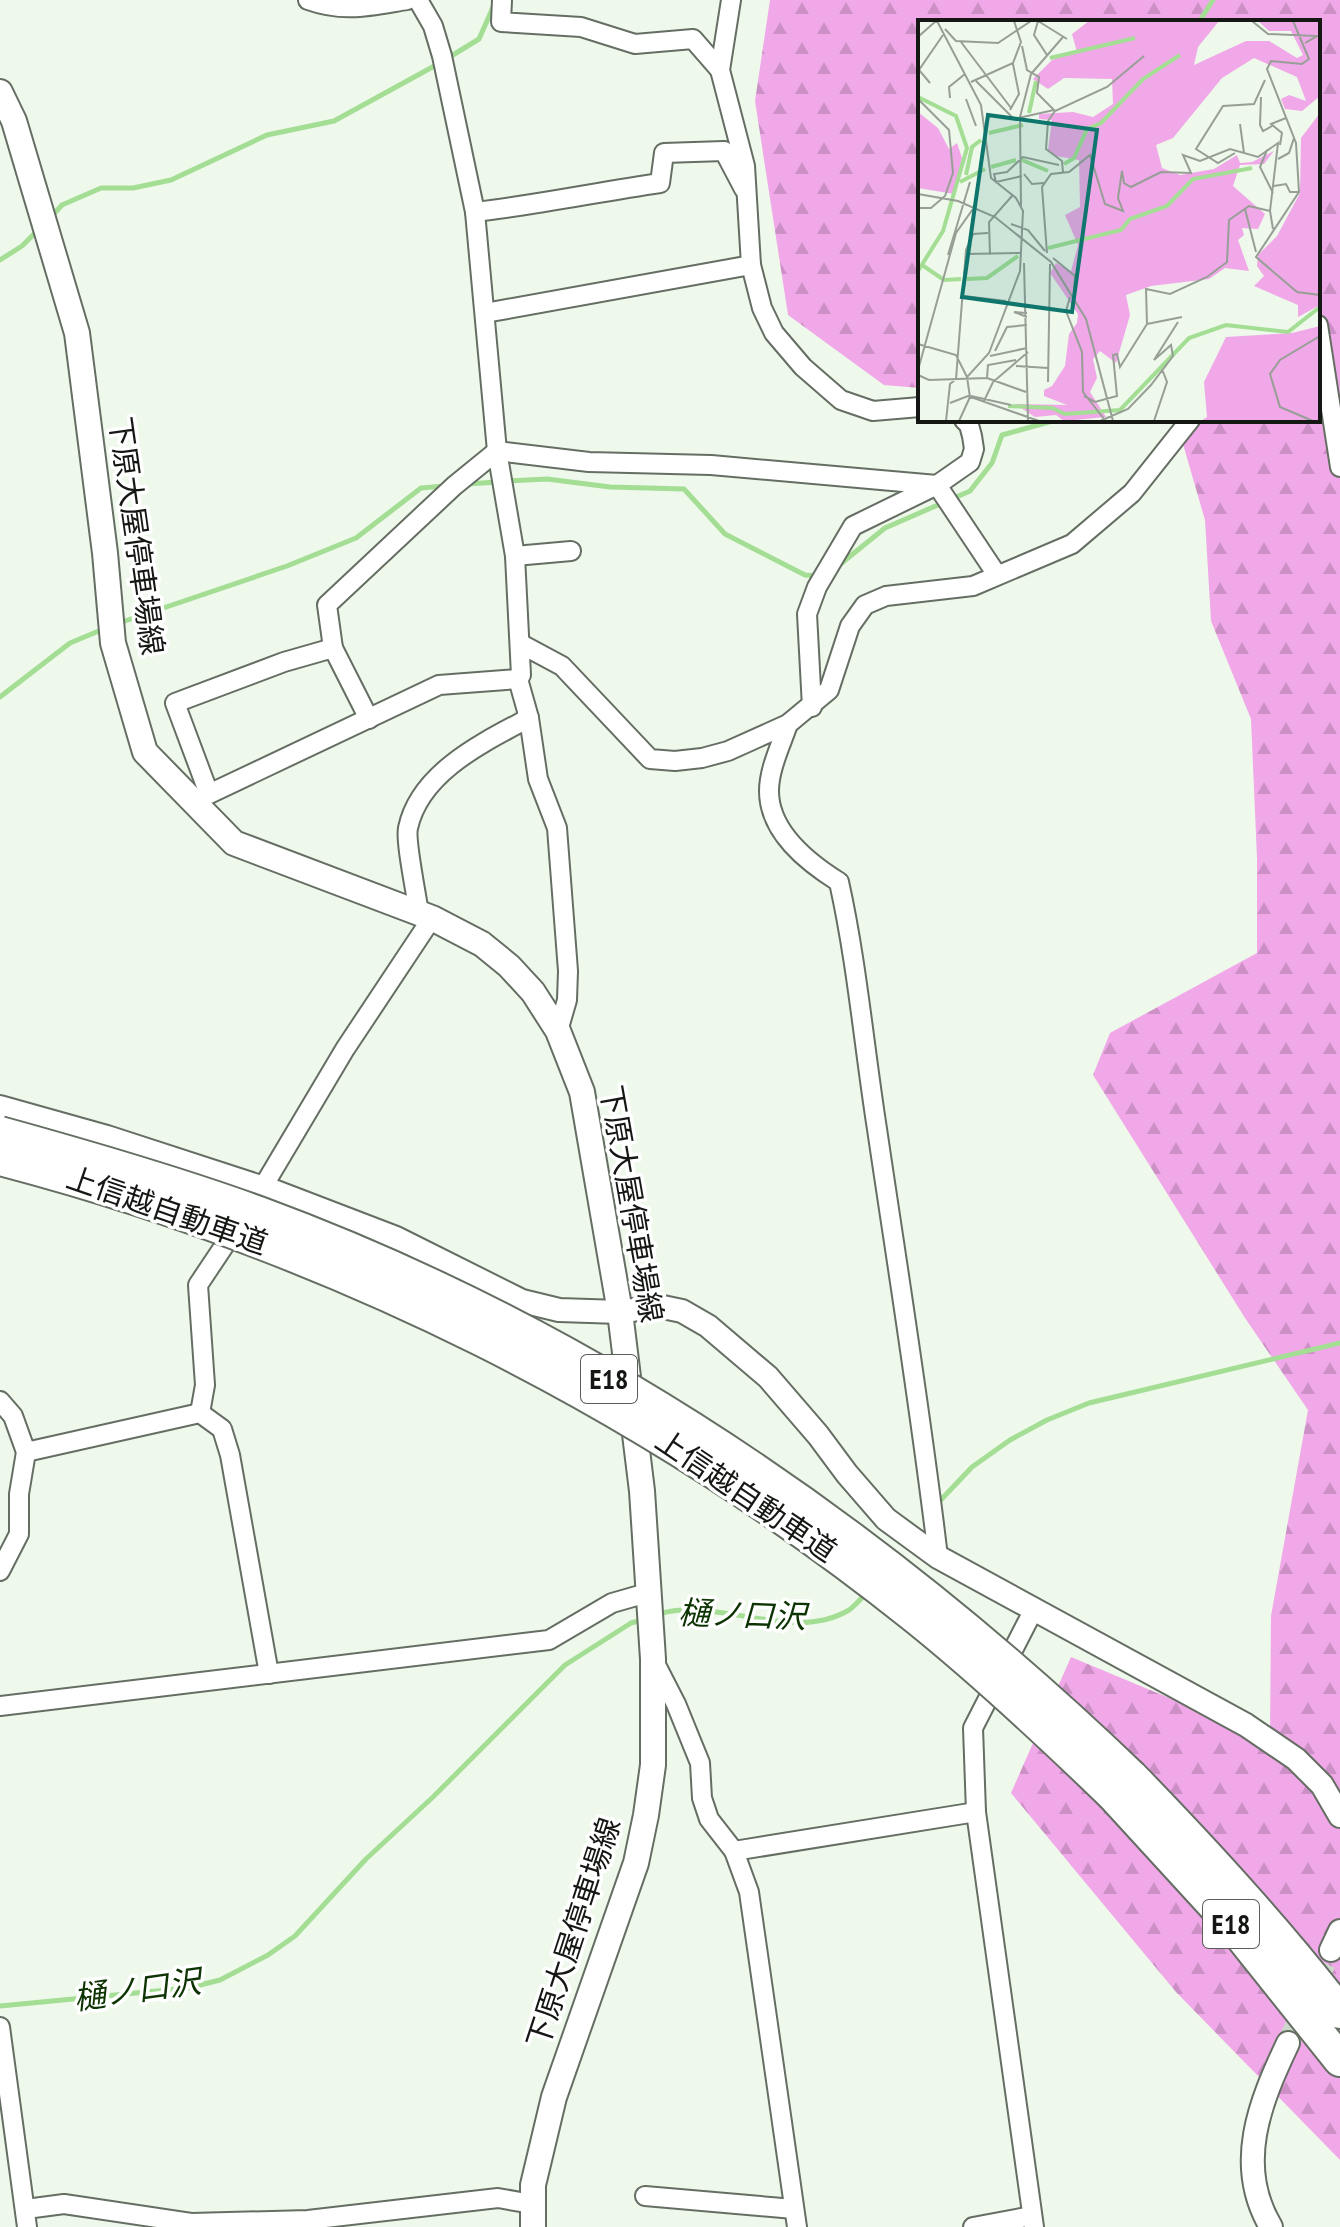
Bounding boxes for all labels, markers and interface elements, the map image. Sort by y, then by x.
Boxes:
inset map [918,20,1320,422]
street label: 下原大屋停車場線 [101,414,173,657]
street label: 下原大屋停車場線 [592,1082,673,1325]
street label: 上信越自動車道 [62,1157,273,1262]
road number: E18 [581,1355,637,1403]
street label: 上信越自動車道 [649,1420,845,1570]
water label: 樋ノ口沢 [677,1591,811,1637]
street label: 下原大屋停車場線 [517,1812,628,2053]
road number: E18 [1203,1900,1259,1948]
water label: 樋ノ口沢 [71,1959,207,2019]

